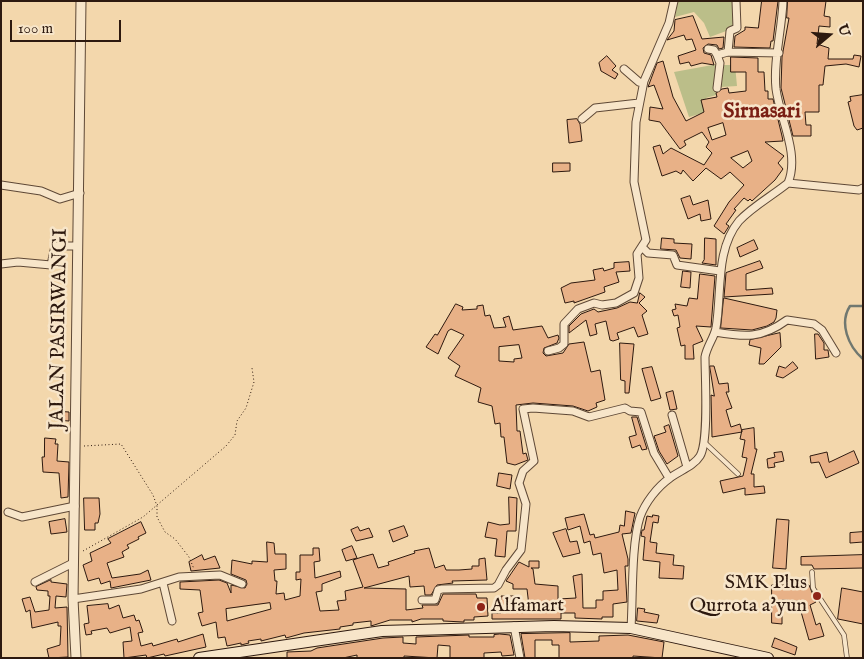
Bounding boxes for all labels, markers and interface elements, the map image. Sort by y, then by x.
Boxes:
scale bar [12,10,124,42]
north arrow [804,10,854,60]
text: 100 m [18,19,53,38]
text: U [833,22,854,39]
district label: Sirnasari [723,99,801,125]
street label: JALAN PASIRWANGI [46,228,74,430]
place label: SMK Plus Qurrota a'yun [690,572,807,619]
marker: SMK Plus Qurrota a'yun [811,590,823,602]
place label: Alfamart [491,595,564,619]
marker: Alfamart [475,601,487,613]

